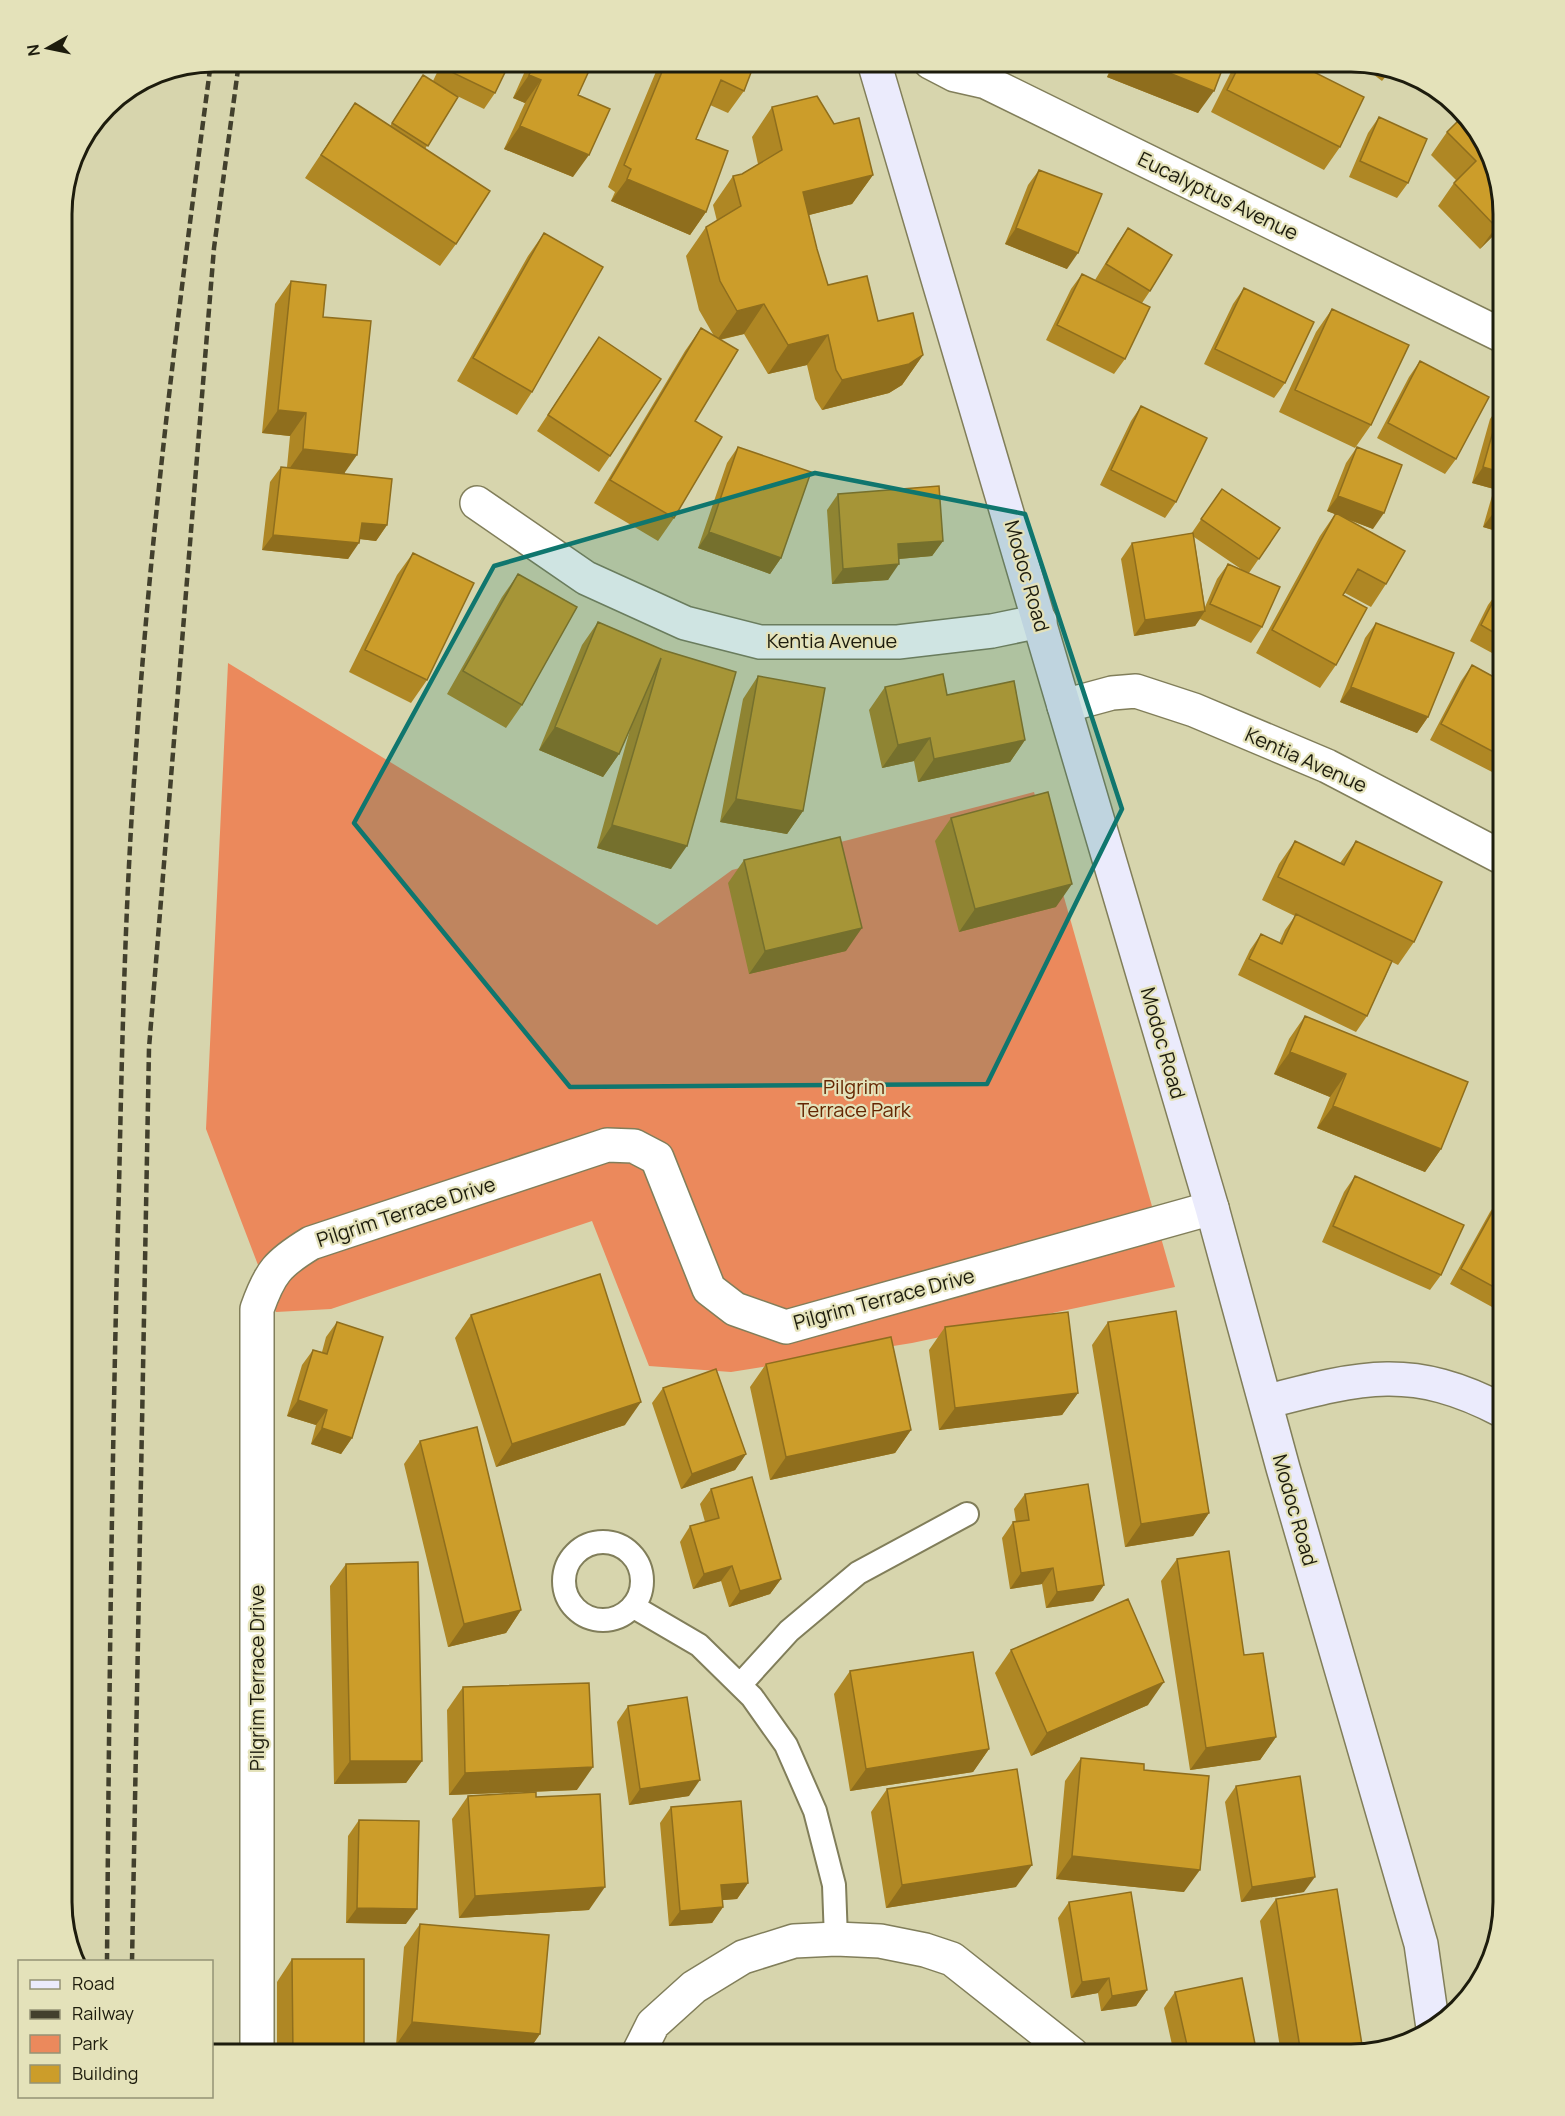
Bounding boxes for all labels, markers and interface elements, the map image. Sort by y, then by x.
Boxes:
north arrow [18,18,78,78]
text: N [21,43,45,58]
street label: Eucalyptus Avenue [1134,145,1303,246]
street label: Modoc Road [999,517,1056,635]
street label: Kentia Avenue [767,627,897,654]
street label: Kentia Avenue [1241,721,1371,798]
street label: Modoc Road [1135,984,1192,1102]
park label: Pilgrim Terrace Park [797,1073,912,1123]
street label: Pilgrim Terrace Drive [313,1170,499,1253]
street label: Pilgrim Terrace Drive [790,1261,977,1336]
street label: Modoc Road [1267,1451,1324,1569]
street label: Pilgrim Terrace Drive [243,1585,270,1771]
legend [18,1960,213,2098]
text: Road [72,1971,115,1995]
text: Railway [72,2001,134,2025]
text: Park [72,2031,109,2055]
text: Building [72,2061,138,2085]

